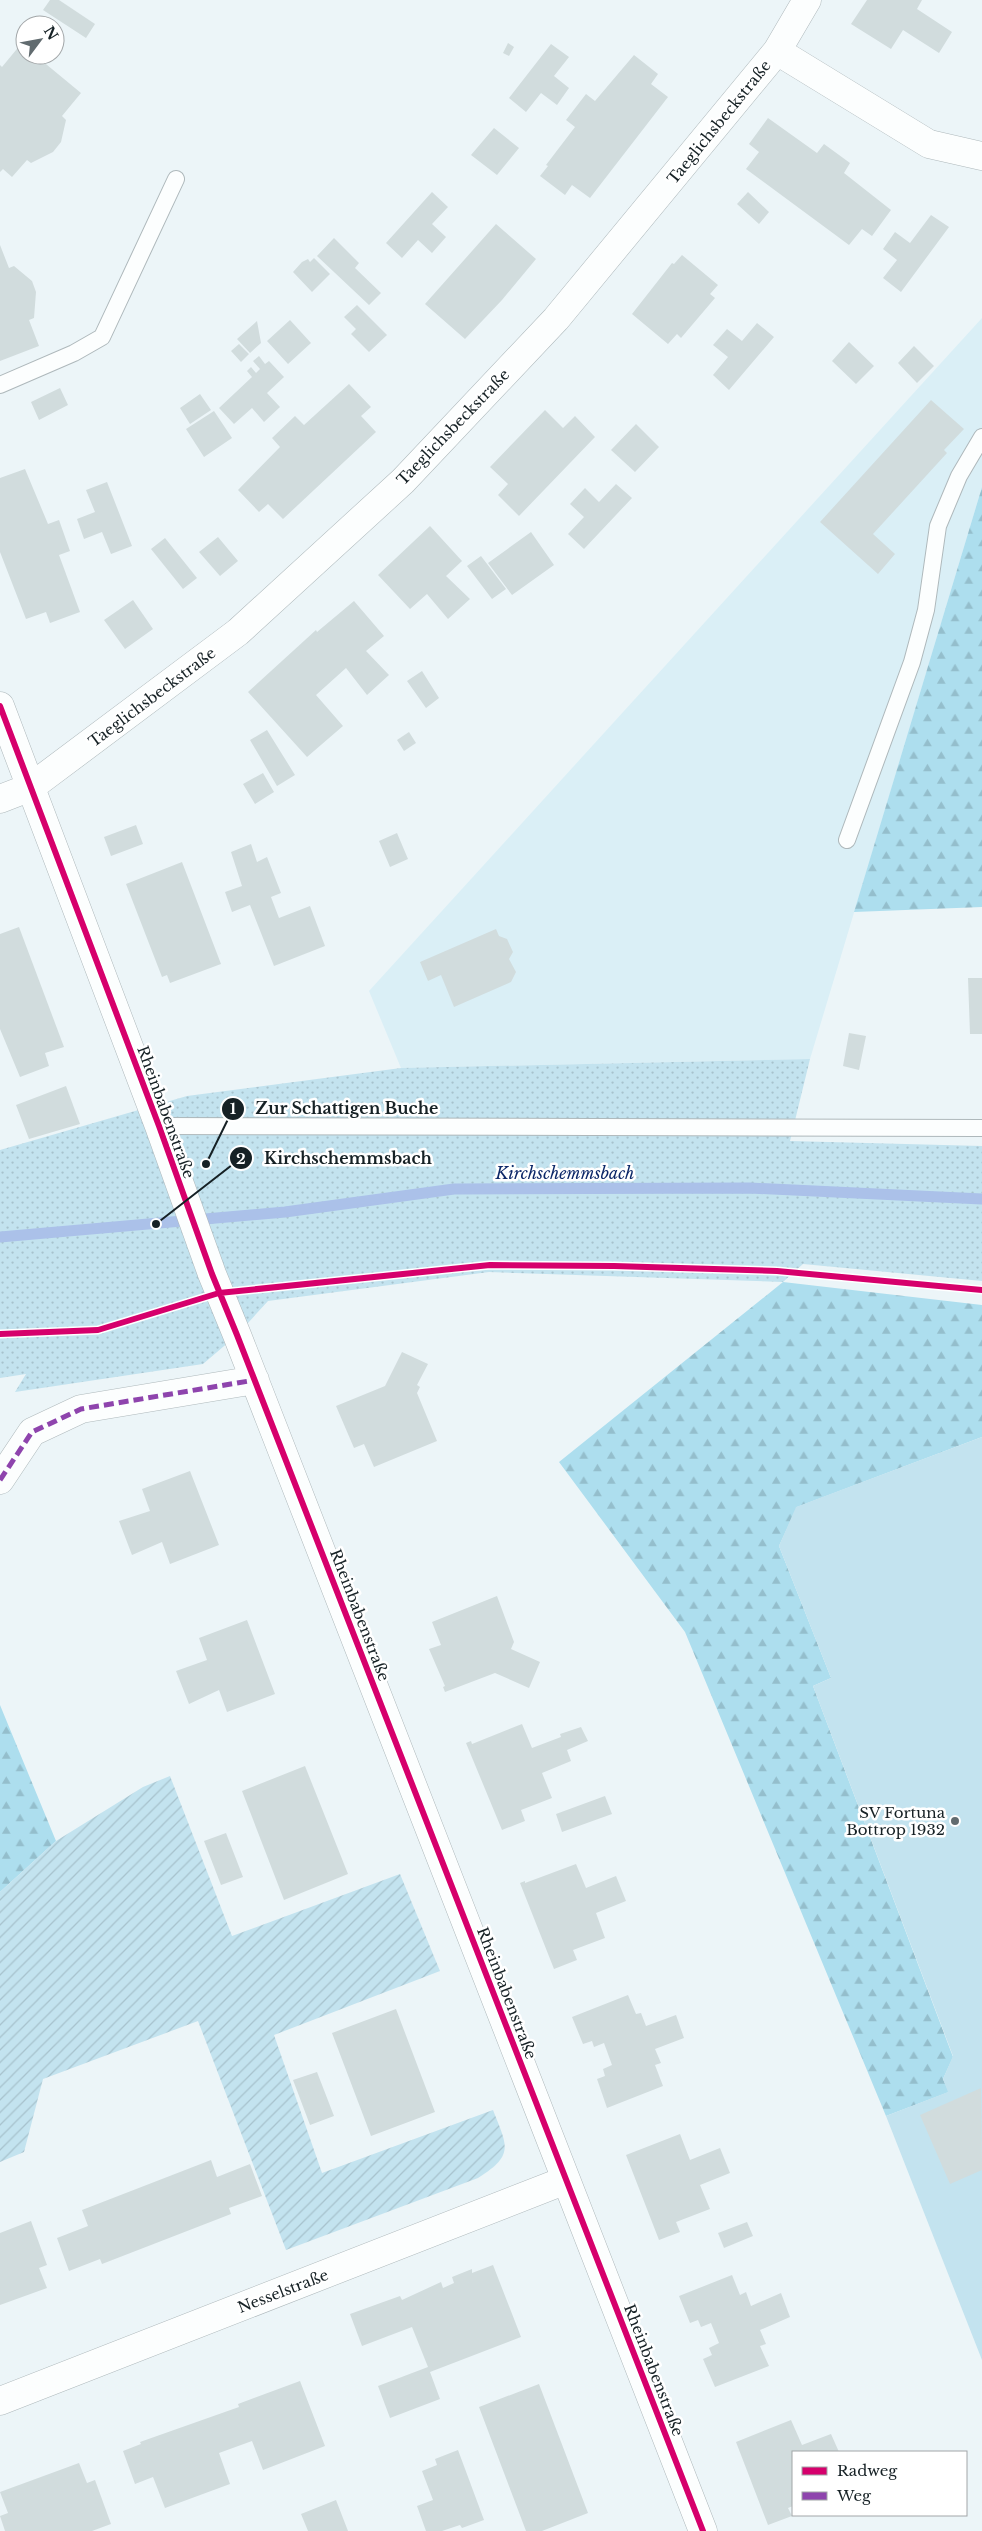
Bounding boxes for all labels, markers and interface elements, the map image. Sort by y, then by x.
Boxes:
north arrow [15,15,65,65]
text: N [40,23,62,43]
street label: Taeglichsbeckstraße [663,56,775,188]
street label: Taeglichsbeckstraße [393,365,513,489]
street label: Taeglichsbeckstraße [85,643,219,751]
street label: Rheinbabenstraße [133,1043,199,1181]
callout: Zur Schattigen Buche [221,1093,449,1124]
text: Zur Schattigen Buche [256,1098,438,1118]
text: 1 [230,1099,237,1118]
callout: Kirchschemmsbach [229,1143,442,1174]
text: Kirchschemmsbach [264,1148,432,1168]
text: 2 [236,1149,246,1168]
water label: Kirchschemmsbach [495,1163,634,1183]
street label: Rheinbabenstraße [326,1546,394,1684]
place label: SV Fortuna Bottrop 1932 [846,1803,946,1839]
marker: SV Fortuna Bottrop 1932 [949,1815,961,1827]
street label: Rheinbabenstraße [473,1924,541,2062]
street label: Nesselstraße [235,2265,331,2317]
street label: Rheinbabenstraße [620,2301,688,2439]
legend [792,2451,967,2516]
text: Radweg [837,2461,898,2480]
text: Weg [836,2486,872,2505]

